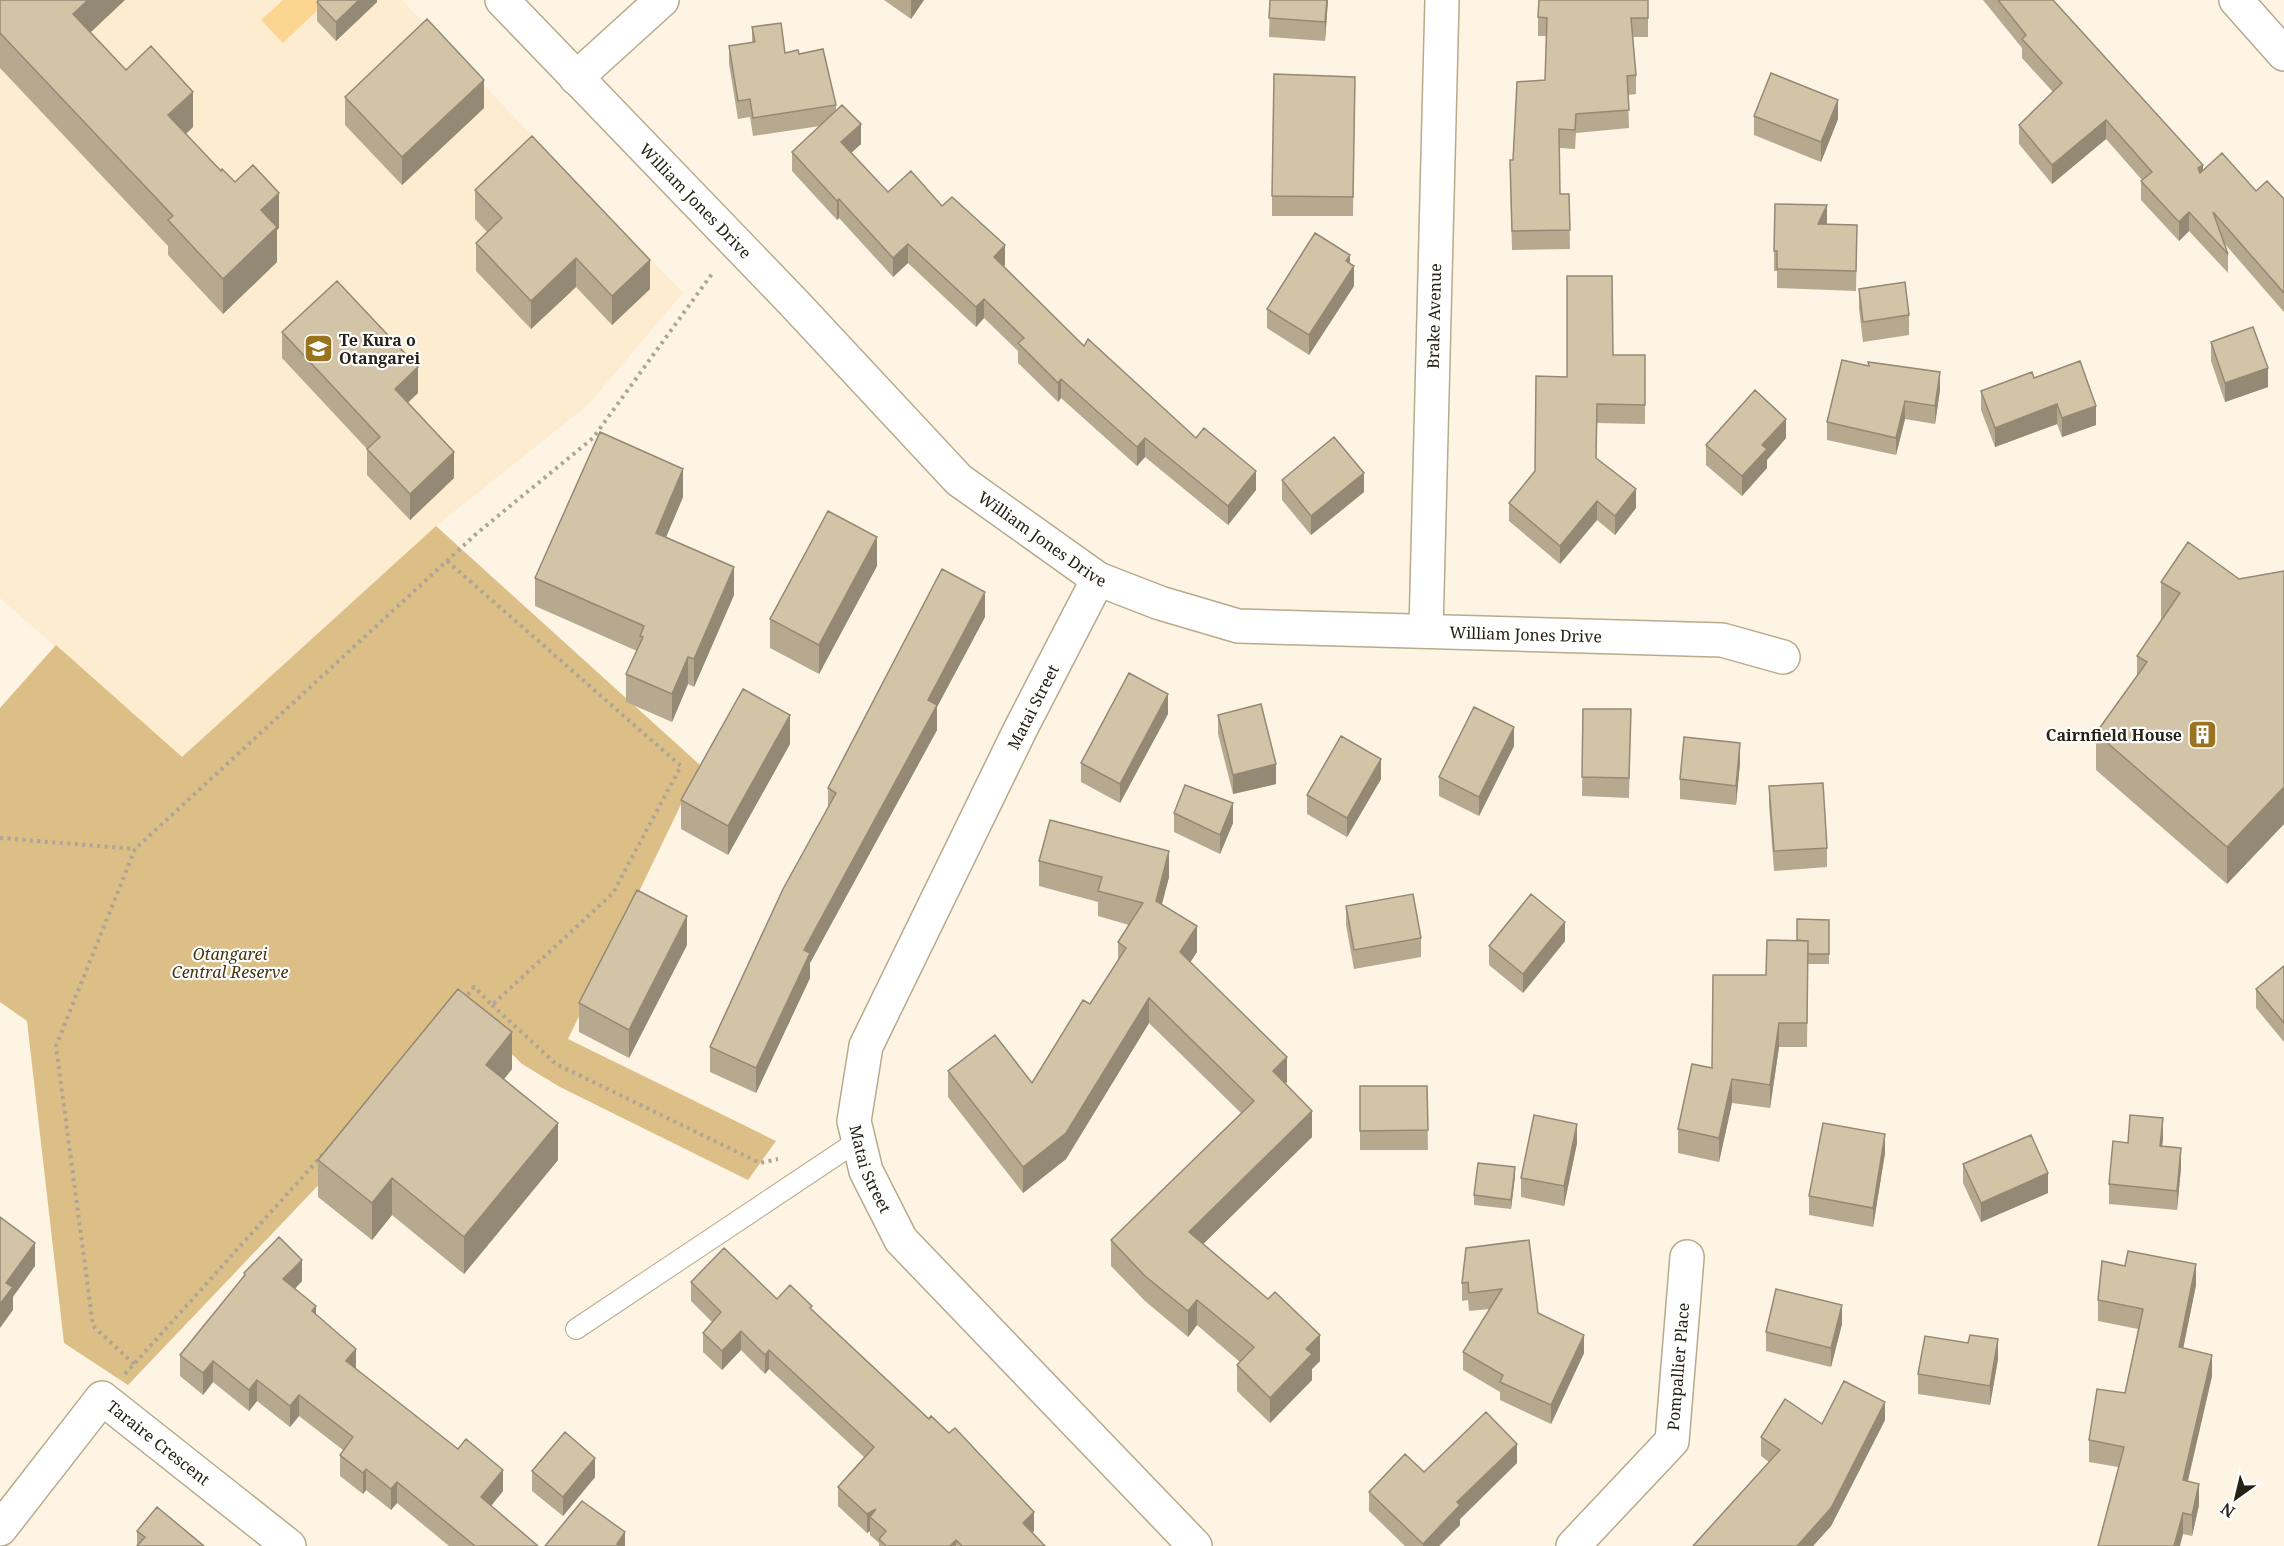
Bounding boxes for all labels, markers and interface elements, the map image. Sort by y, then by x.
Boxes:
street label: William Jones Drive [635,138,756,263]
street label: Brake Avenue [1422,263,1446,369]
place label: Te Kura o Otangarei [339,329,420,369]
school or university icon: Te Kura o Otangarei [302,333,334,365]
street label: William Jones Drive [974,486,1109,592]
street label: William Jones Drive [1449,621,1602,648]
street label: Matai Street [1002,660,1064,753]
building icon: Cairnfield House [2187,719,2219,751]
place label: Cairnfield House [2046,724,2182,746]
park label: Otangarei Central Reserve [172,943,288,983]
street label: Matai Street [844,1123,897,1217]
street label: Pompallier Place [1662,1302,1694,1431]
street label: Taraire Crescent [102,1395,215,1490]
north arrow [2206,1468,2266,1528]
text: N [2216,1498,2239,1523]

